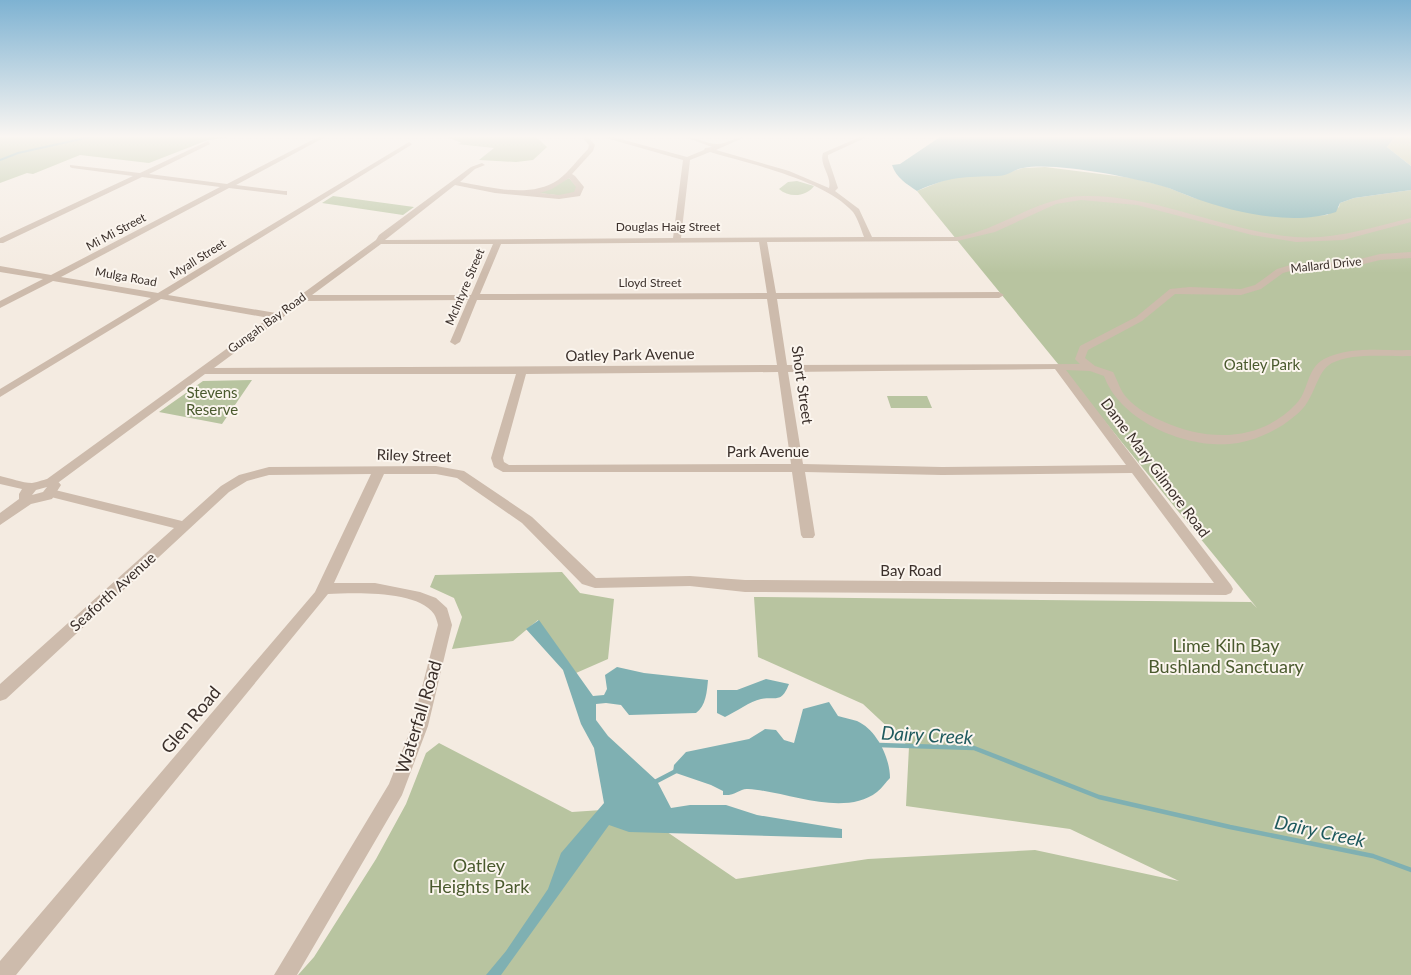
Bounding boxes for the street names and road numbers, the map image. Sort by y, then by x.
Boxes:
street label: Mi Mi Street [83,209,149,254]
street label: Douglas Haig Street [616,219,721,234]
street label: Myall Street [167,235,229,282]
street label: McIntyre Street [442,245,488,328]
street label: Mallard Drive [1290,253,1362,276]
street label: Mulga Road [94,264,158,289]
street label: Lloyd Street [618,275,682,290]
street label: Gungah Bay Road [225,289,309,356]
street label: Oatley Park Avenue [565,344,695,364]
street label: Short Street [789,344,817,426]
street label: Dame Mary Gilmore Road [1098,394,1214,541]
street label: Park Avenue [727,442,809,460]
street label: Riley Street [376,445,452,465]
street label: Seaforth Avenue [66,548,159,634]
street label: Bay Road [880,561,942,579]
street label: Waterfall Road [390,657,446,776]
street label: Glen Road [156,681,225,758]

